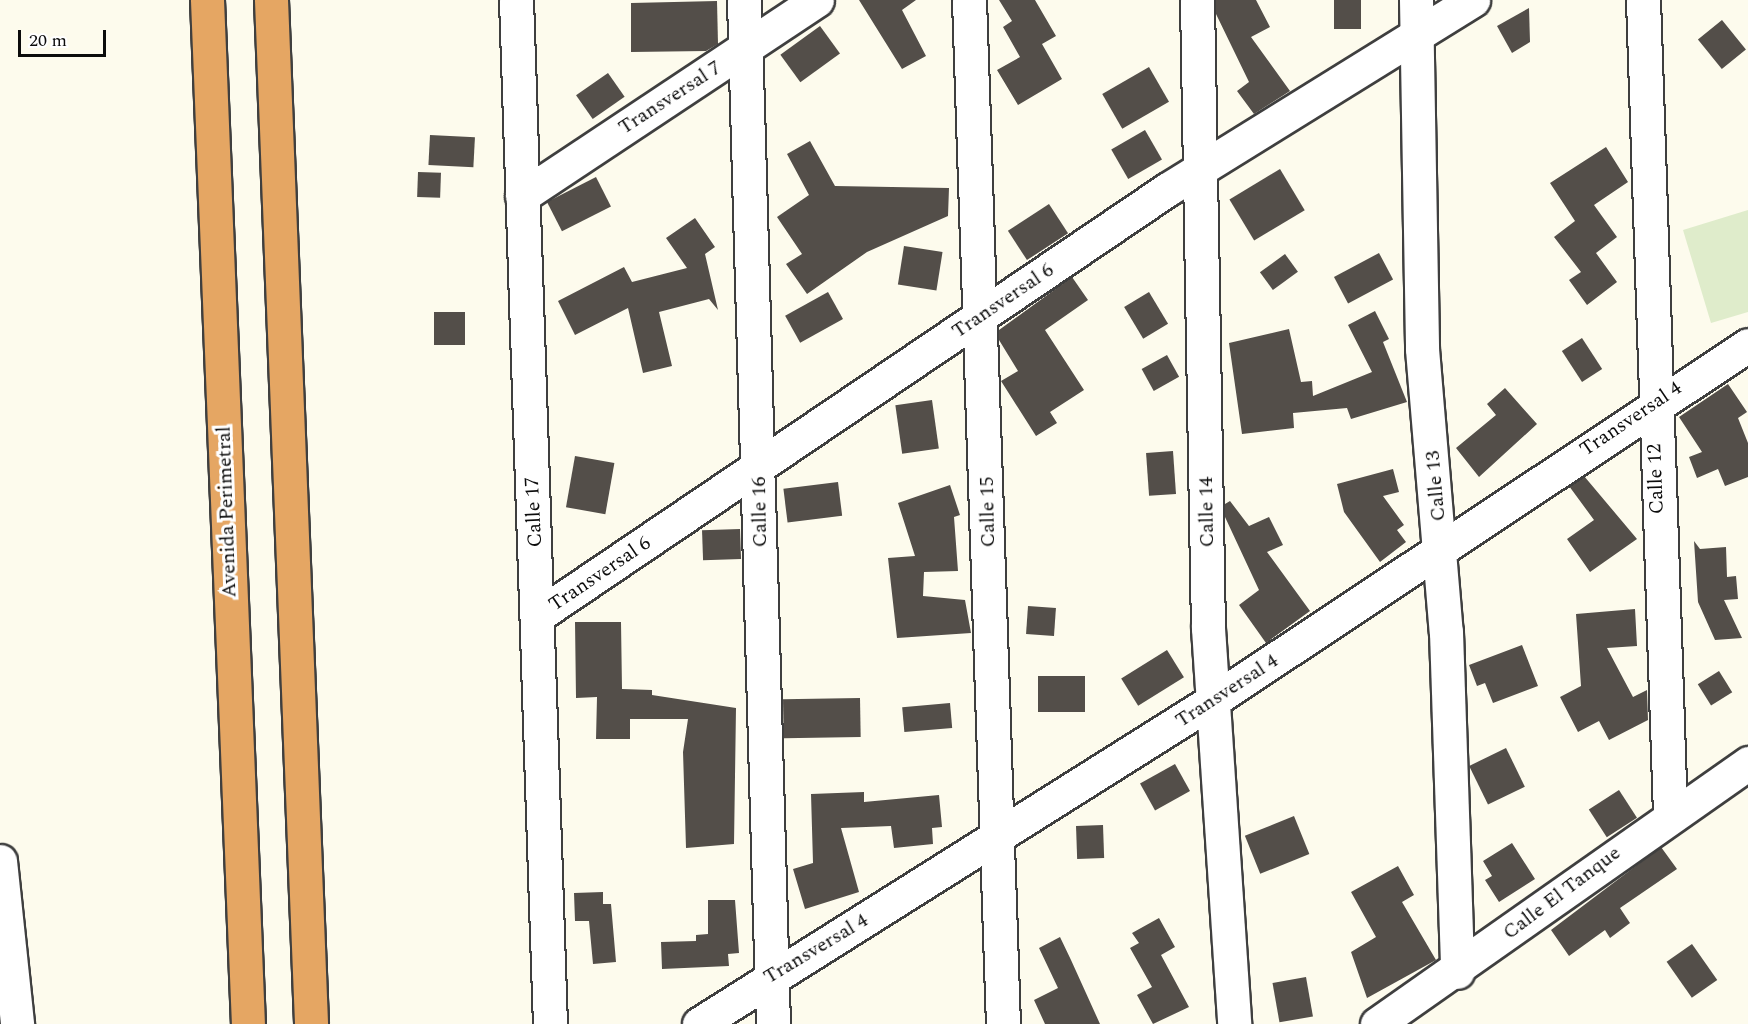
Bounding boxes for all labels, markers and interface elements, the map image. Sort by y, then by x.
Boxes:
scale bar [21,18,110,56]
text: 20 m [29,27,67,54]
street label: Transversal 7 [614,56,726,140]
street label: Transversal 6 [948,258,1058,344]
street label: Transversal 4 [1576,376,1686,462]
street label: Avenida Perimetral [212,426,242,598]
street label: Calle 12 [1643,443,1669,515]
street label: Calle 13 [1421,450,1451,522]
street label: Calle 17 [520,476,548,548]
street label: Calle 16 [747,476,773,548]
street label: Calle 15 [975,476,1001,548]
street label: Calle 14 [1194,476,1220,548]
street label: Transversal 6 [545,531,655,617]
street label: Transversal 4 [1171,649,1283,733]
street label: Calle El Tanque [1499,841,1625,945]
street label: Transversal 4 [759,908,873,990]

